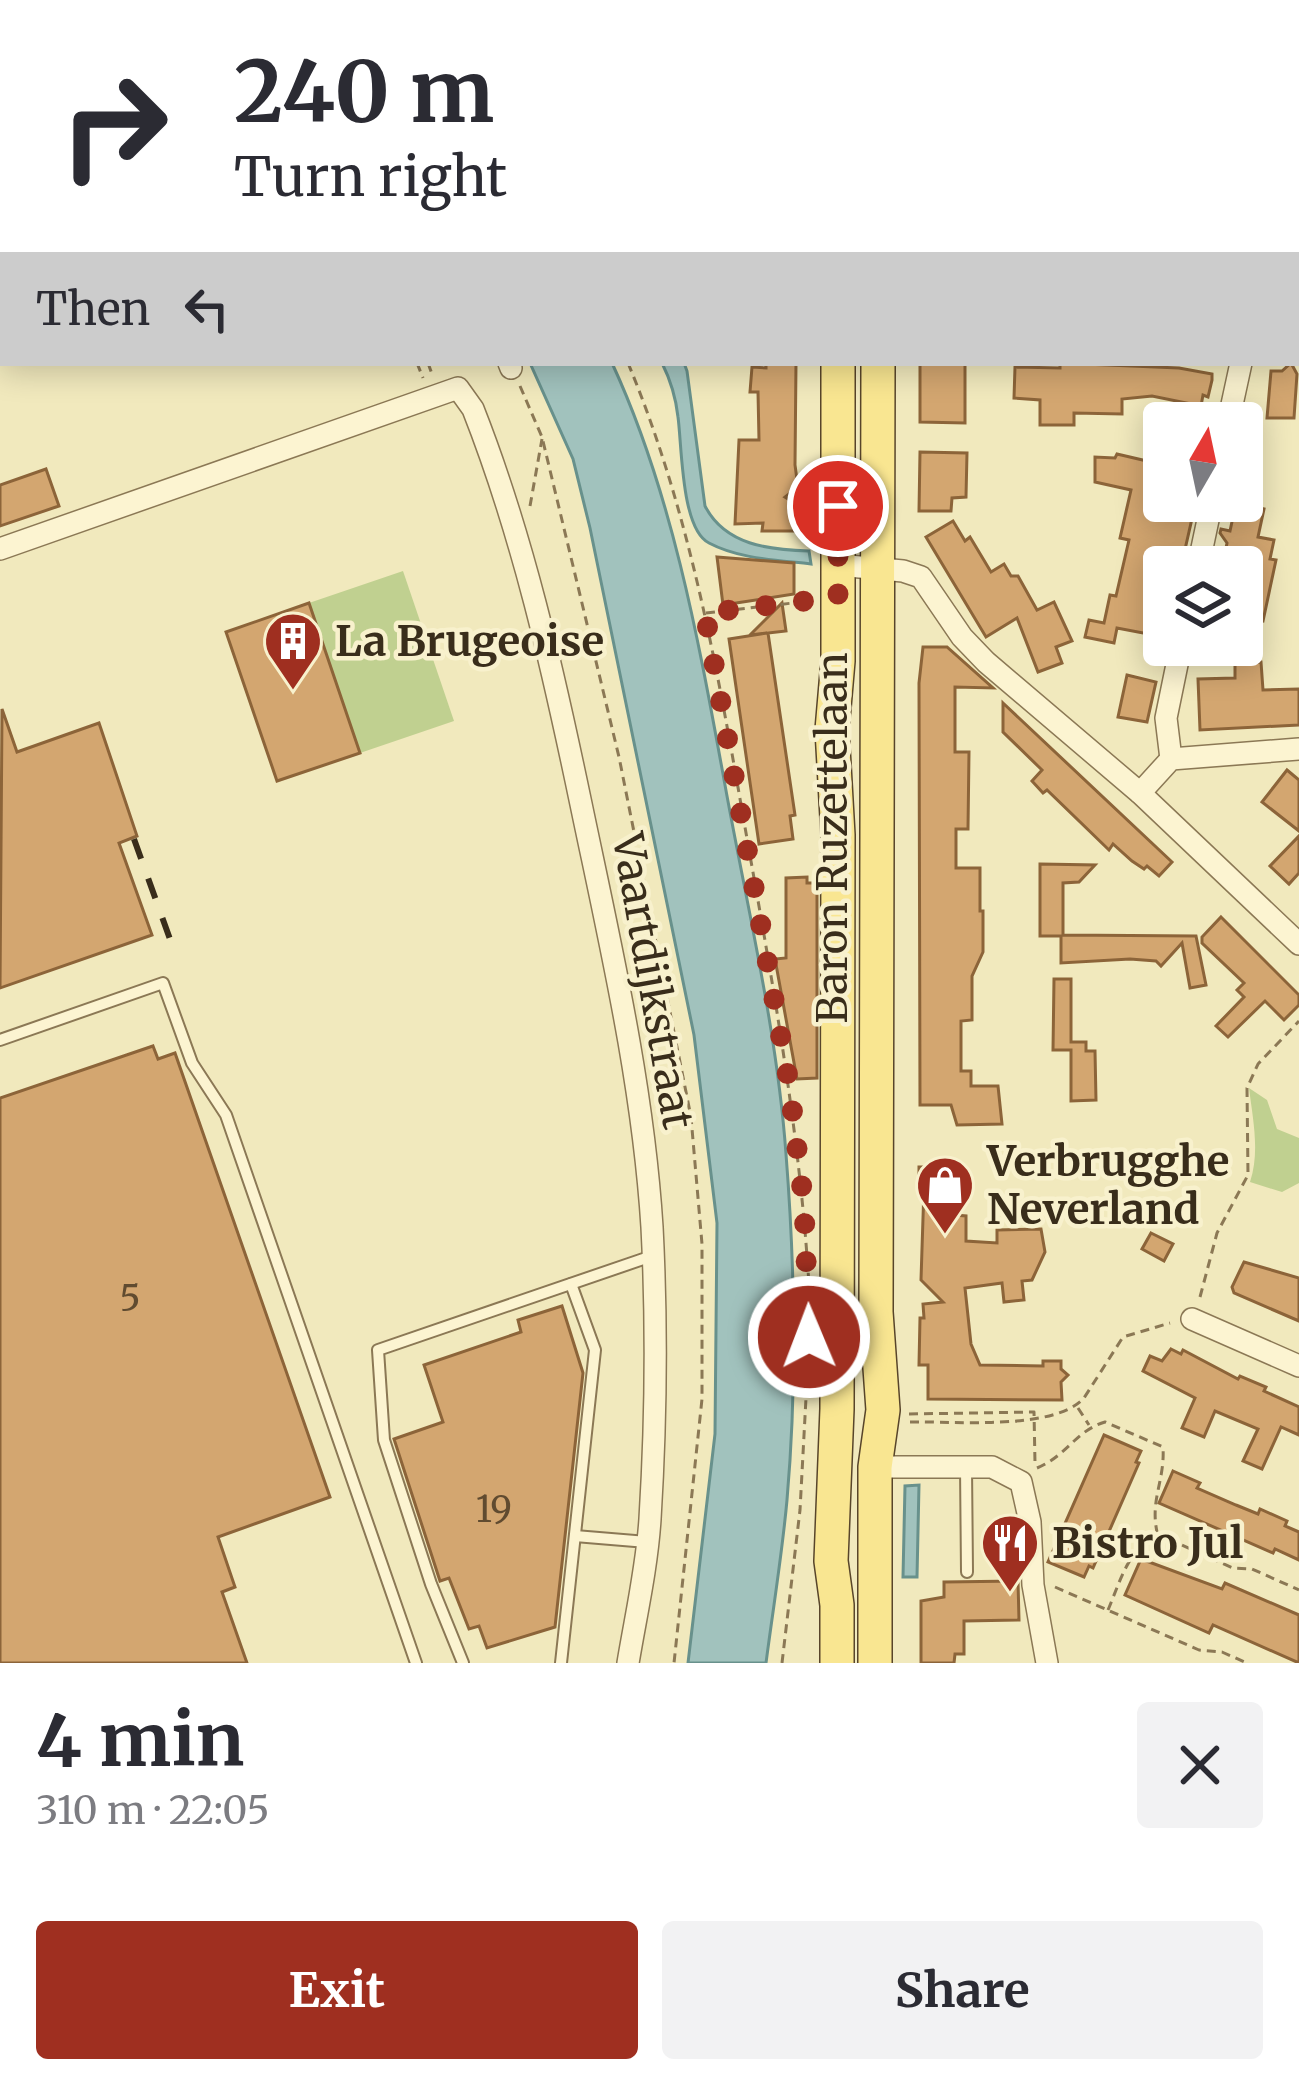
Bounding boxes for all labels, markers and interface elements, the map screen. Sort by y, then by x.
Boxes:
text: 240 m [234,39,494,145]
icon: right [36,48,192,204]
text: Turn right [234,143,507,211]
icon: left [174,276,240,342]
text: Then [36,281,150,337]
north arrow [1143,402,1263,522]
map controls [1143,402,1263,666]
pin [787,455,889,557]
icon: arrive [805,473,871,539]
button: layers [1143,546,1263,666]
building icon: La Brugeoise [262,610,324,692]
place label: La Brugeoise [335,615,604,667]
street label: Baron Ruzettelaan [806,652,858,1024]
street label: Vaartdijkstraat [601,828,705,1133]
place label: Verbrugghe Neverland [986,1135,1230,1235]
shop icon: Verbrugghe Neverland [914,1154,976,1236]
position arrow [746,1274,872,1400]
house number: 5 [119,1276,141,1321]
house number: 19 [476,1487,512,1532]
restaurant icon: Bistro Jul [979,1512,1041,1594]
place label: Bistro Jul [1052,1517,1243,1569]
text: 4 min [36,1695,244,1786]
button: close [1137,1702,1263,1828]
text: 310 m · 22:05 [36,1786,269,1835]
button: Exit [36,1921,638,2059]
button: Share [662,1921,1263,2059]

